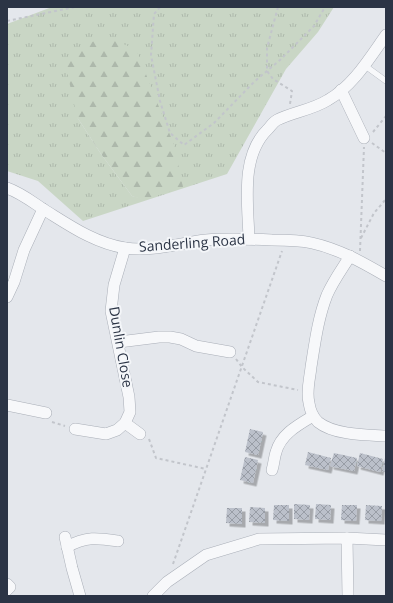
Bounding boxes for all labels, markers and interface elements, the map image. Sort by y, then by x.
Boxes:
street label: Sanderling Road [138,229,246,256]
street label: Dunlin Close [105,305,138,389]

